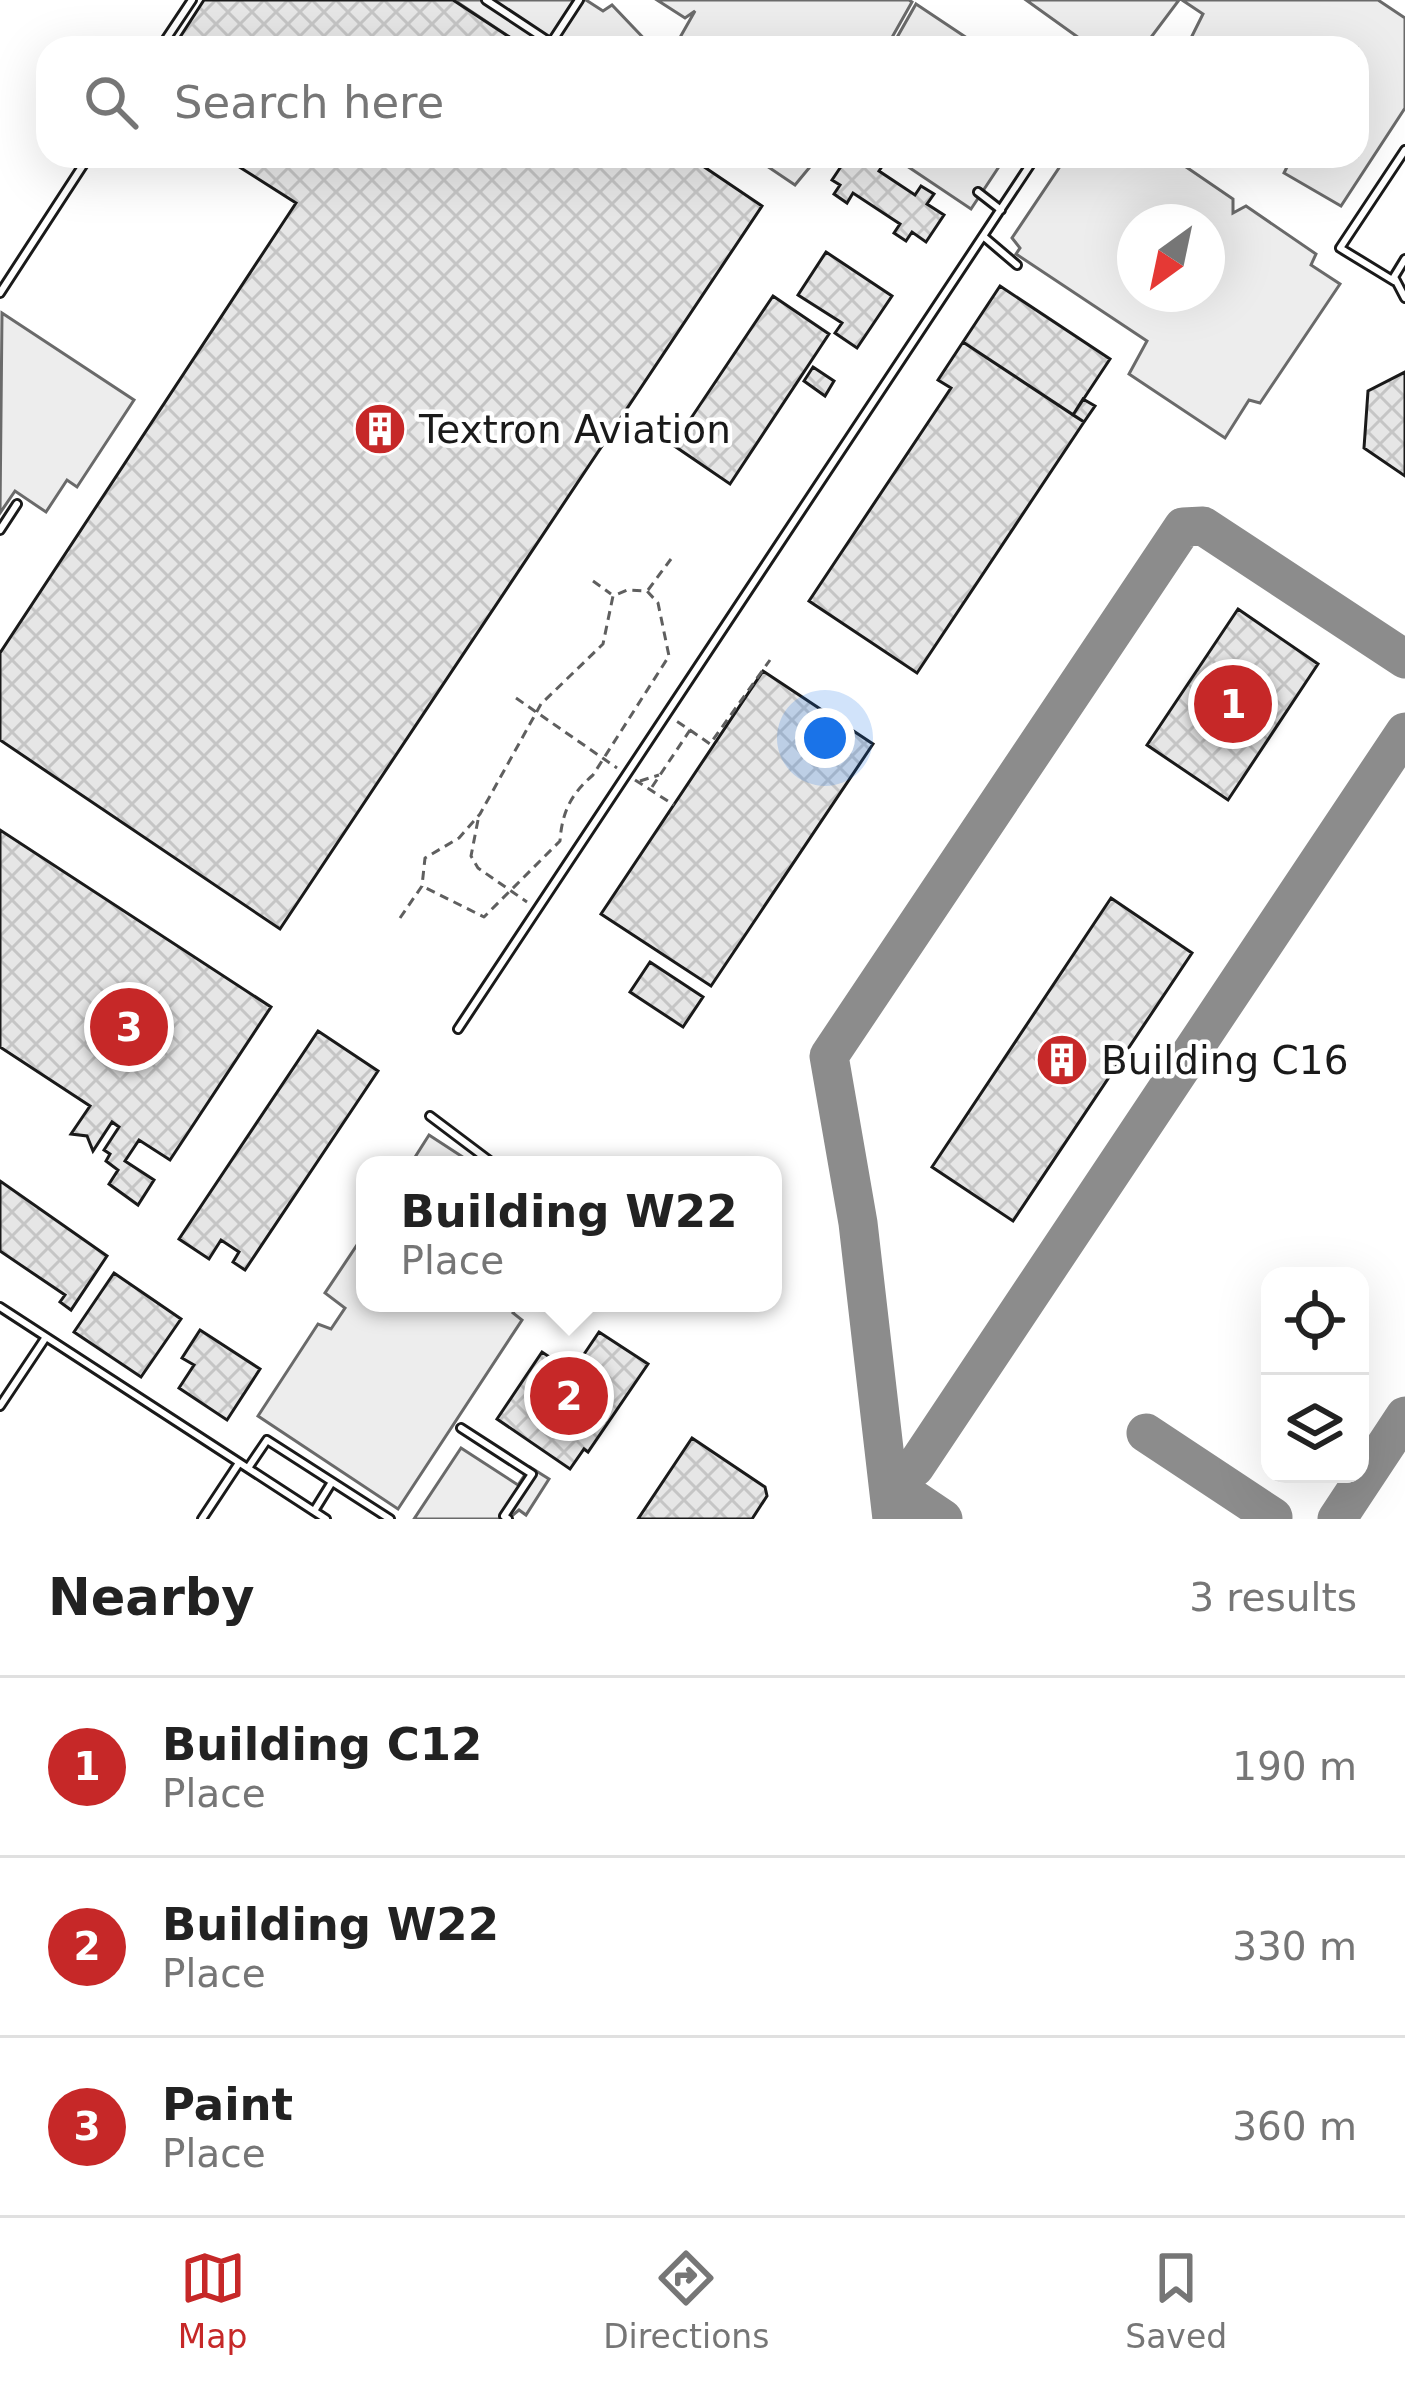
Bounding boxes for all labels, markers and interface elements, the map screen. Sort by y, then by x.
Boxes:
search box [36,36,1369,168]
icon: search [78,69,144,135]
text: Search here [174,76,444,129]
north arrow [1117,204,1225,312]
building icon: Textron Aviation [352,401,408,457]
place label: Textron Aviation [418,407,731,452]
pin: 1 [1194,659,1272,749]
your location [795,708,855,768]
pin: 3 [90,982,168,1072]
building icon: Building C16 [1034,1032,1090,1088]
place label: Building C16 [1101,1038,1348,1083]
popup [356,1156,782,1312]
text: Building W22 [401,1185,738,1238]
text: Place [401,1238,504,1283]
map controls [1261,1267,1369,1483]
button: locate [1261,1267,1369,1375]
pin: 2 [530,1351,608,1441]
button: layers [1261,1375,1369,1483]
text: Nearby [48,1568,255,1627]
text: 3 results [1189,1575,1357,1620]
text: Building C12 [162,1718,482,1771]
text: 1 [73,1744,101,1789]
text: 190 m [1232,1744,1357,1789]
text: Place [162,1771,266,1816]
text: Building W22 [162,1898,499,1951]
text: 2 [73,1924,101,1969]
text: 330 m [1232,1924,1357,1969]
text: Place [162,1951,266,1996]
text: Paint [162,2078,293,2131]
text: 3 [73,2104,101,2149]
text: 360 m [1232,2104,1357,2149]
text: Place [162,2131,266,2176]
tab: Map [178,2245,248,2356]
tab: Directions [603,2245,769,2356]
tab: Saved [1125,2245,1227,2356]

